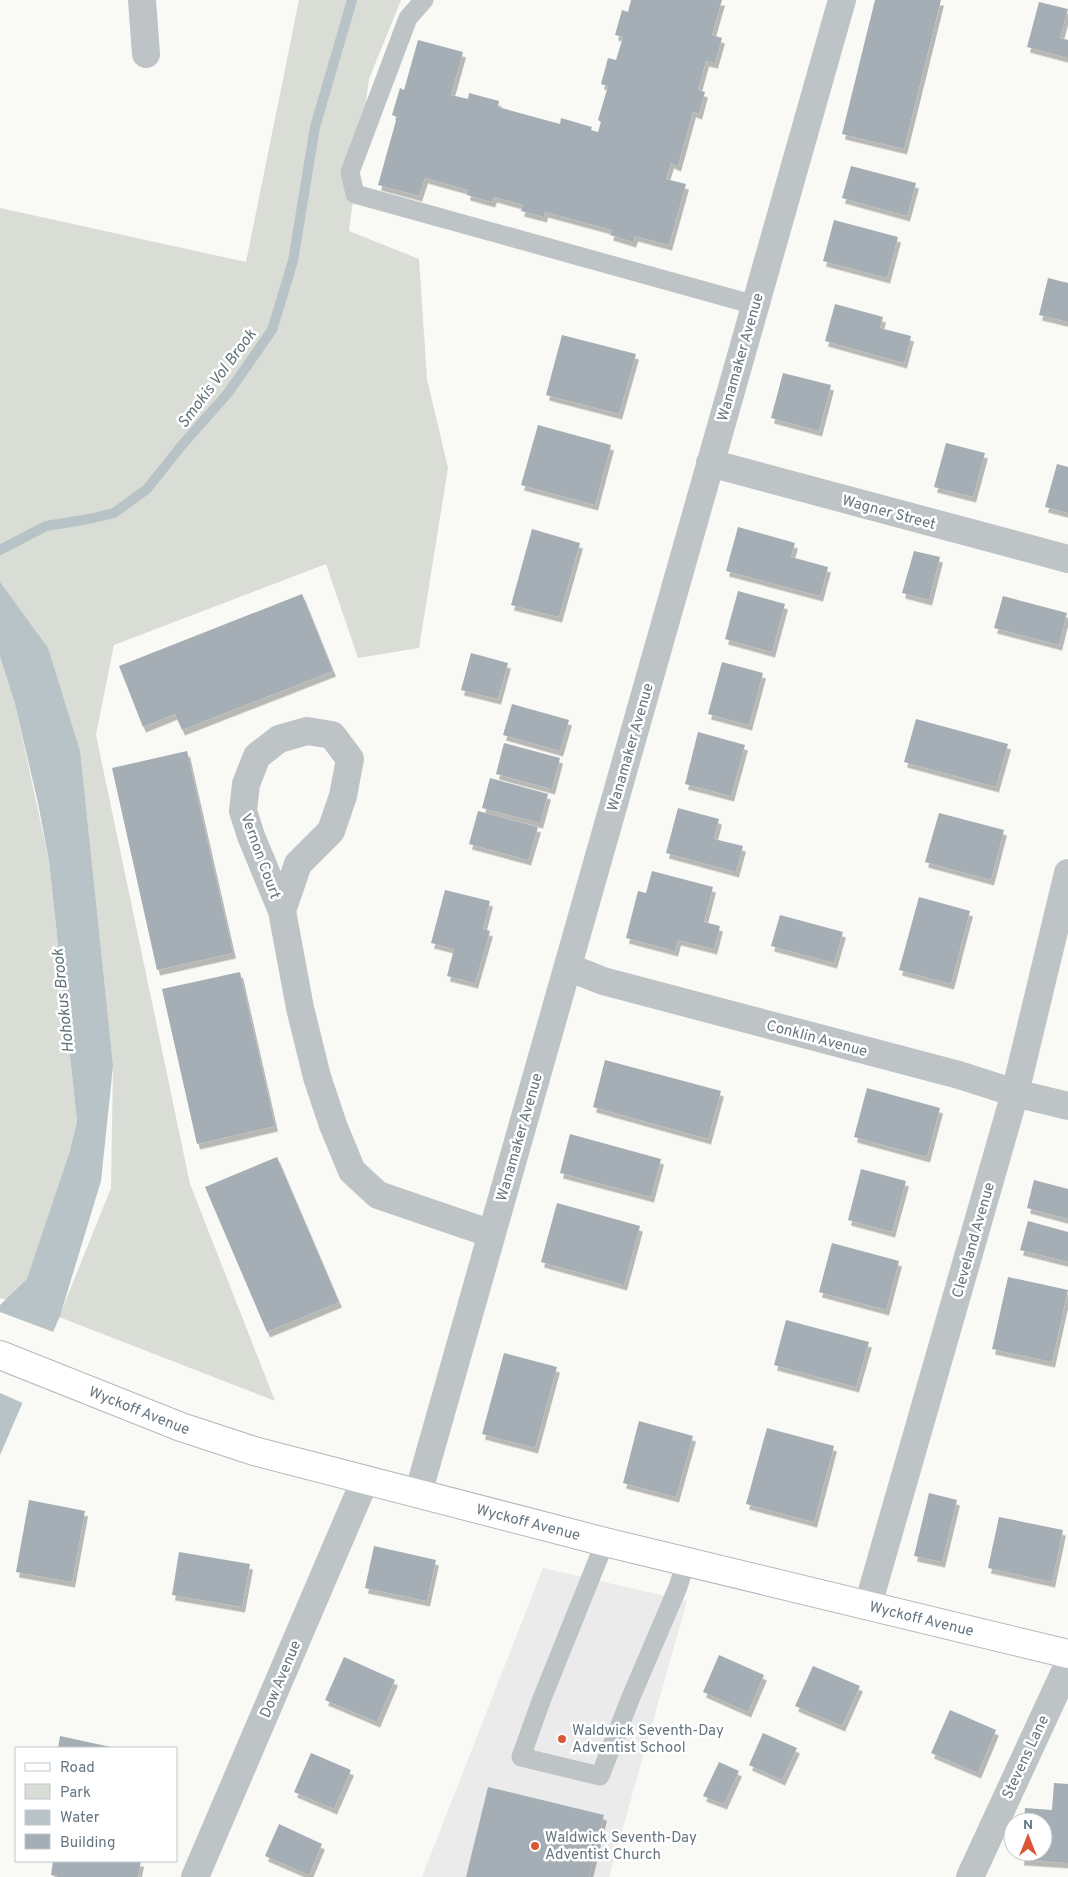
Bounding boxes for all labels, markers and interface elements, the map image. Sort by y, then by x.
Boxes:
street label: Wanamaker Avenue [714,291,769,424]
water label: Smokis Vol Brook [174,325,262,433]
street label: Wagner Street [840,492,938,535]
street label: Wanamaker Avenue [604,681,659,814]
street label: Vernon Court [235,811,284,902]
water label: Hohokus Brook [48,947,79,1054]
street label: Conklin Avenue [764,1017,869,1062]
street label: Wanamaker Avenue [493,1071,548,1204]
street label: Cleveland Avenue [949,1180,1000,1300]
street label: Wyckoff Avenue [86,1383,192,1440]
street label: Wyckoff Avenue [474,1501,582,1546]
street label: Wyckoff Avenue [867,1598,975,1642]
street label: Dow Avenue [257,1638,306,1721]
street label: Stevens Lane [999,1713,1054,1803]
place label: Waldwick Seventh-Day Adventist School [572,1722,724,1758]
marker: Waldwick Seventh-Day Adventist School [556,1733,568,1745]
legend [15,1747,178,1862]
text: Road [60,1759,95,1778]
text: Park [60,1784,91,1803]
text: Water [60,1809,100,1828]
north arrow [1003,1812,1053,1862]
text: N [1023,1817,1033,1834]
place label: Waldwick Seventh-Day Adventist Church [545,1829,697,1865]
text: Building [60,1834,115,1853]
marker: Waldwick Seventh-Day Adventist Church [529,1840,541,1852]

